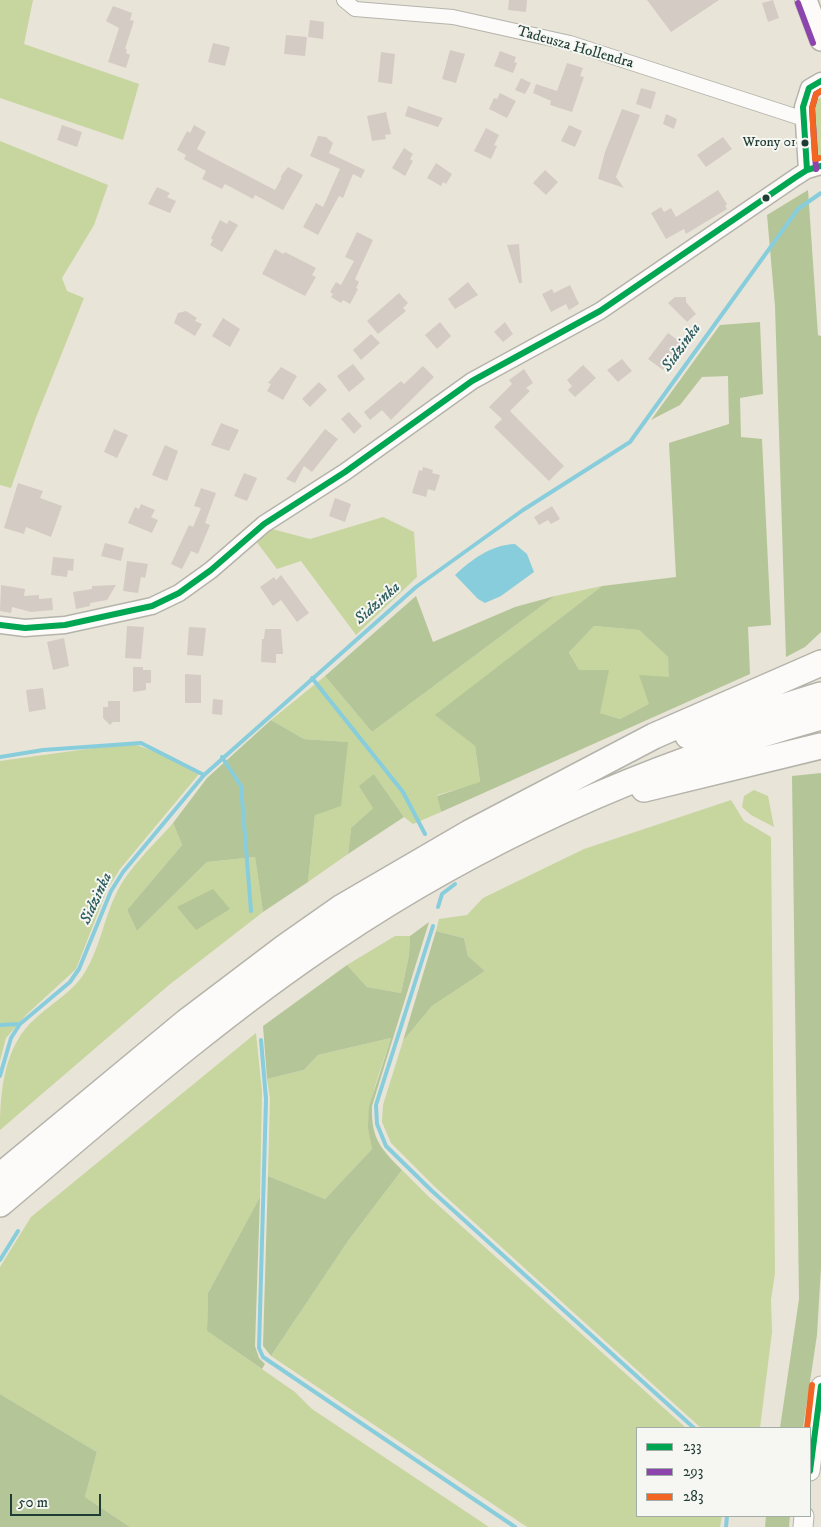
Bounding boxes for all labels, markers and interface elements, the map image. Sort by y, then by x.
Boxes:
street label: Tadeusza Hollendra [515,23,635,73]
place label: Wrony 01 [742,135,796,151]
marker: Wrony 01 [800,138,810,148]
unlabelled marker [761,193,771,203]
water label: Sidzinka [658,320,706,376]
water label: Sidzinka [351,578,405,630]
water label: Sidzinka [77,870,117,928]
legend [636,1427,811,1517]
text: 233 [683,1437,702,1456]
text: 293 [683,1462,703,1481]
scale bar [12,1484,104,1516]
text: 283 [683,1487,703,1506]
text: 50 m [18,1493,48,1512]

